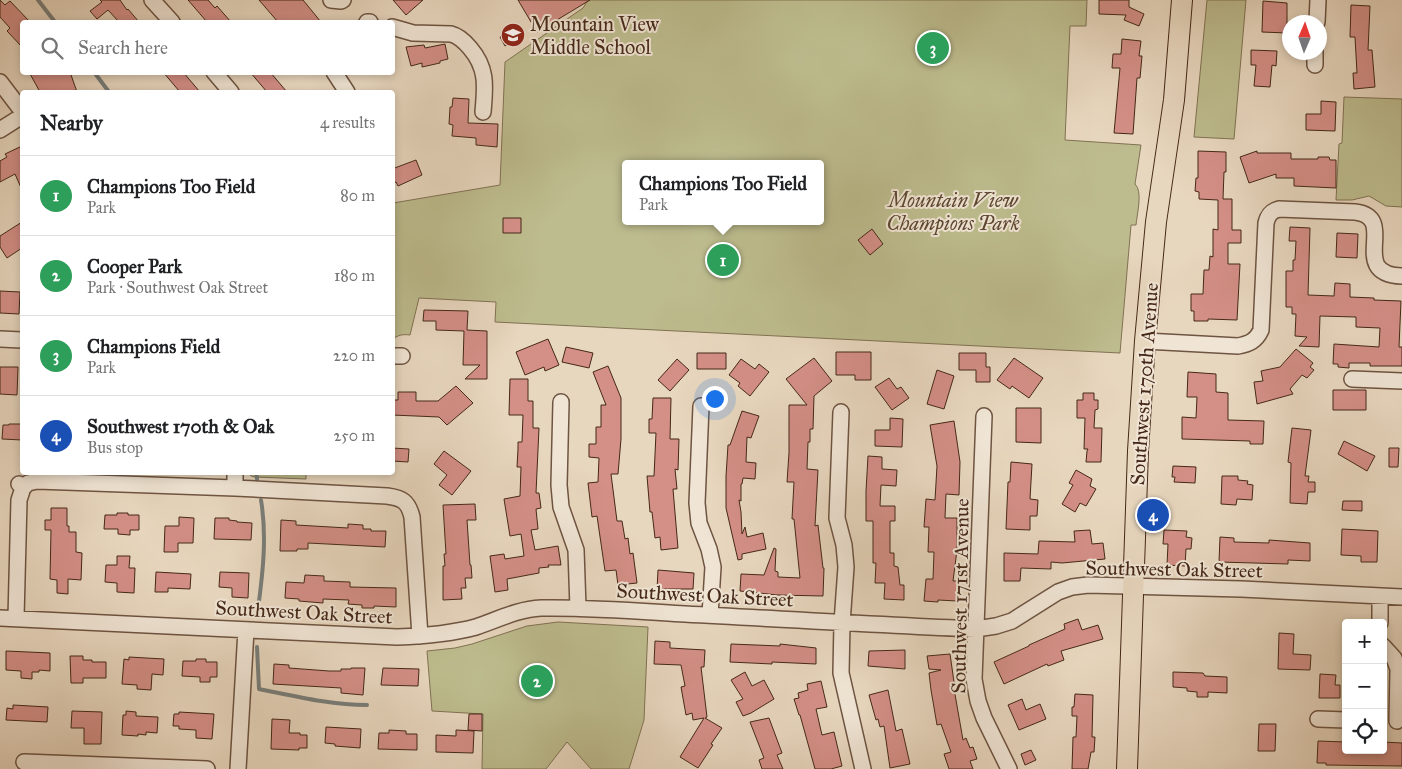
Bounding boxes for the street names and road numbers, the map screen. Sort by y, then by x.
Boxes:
street label: Southwest 170th Avenue [1125,282,1163,486]
street label: Southwest 171st Avenue [946,498,974,694]
street label: Southwest Oak Street [1085,555,1263,583]
street label: Southwest Oak Street [616,578,794,612]
street label: Southwest Oak Street [215,595,393,629]

